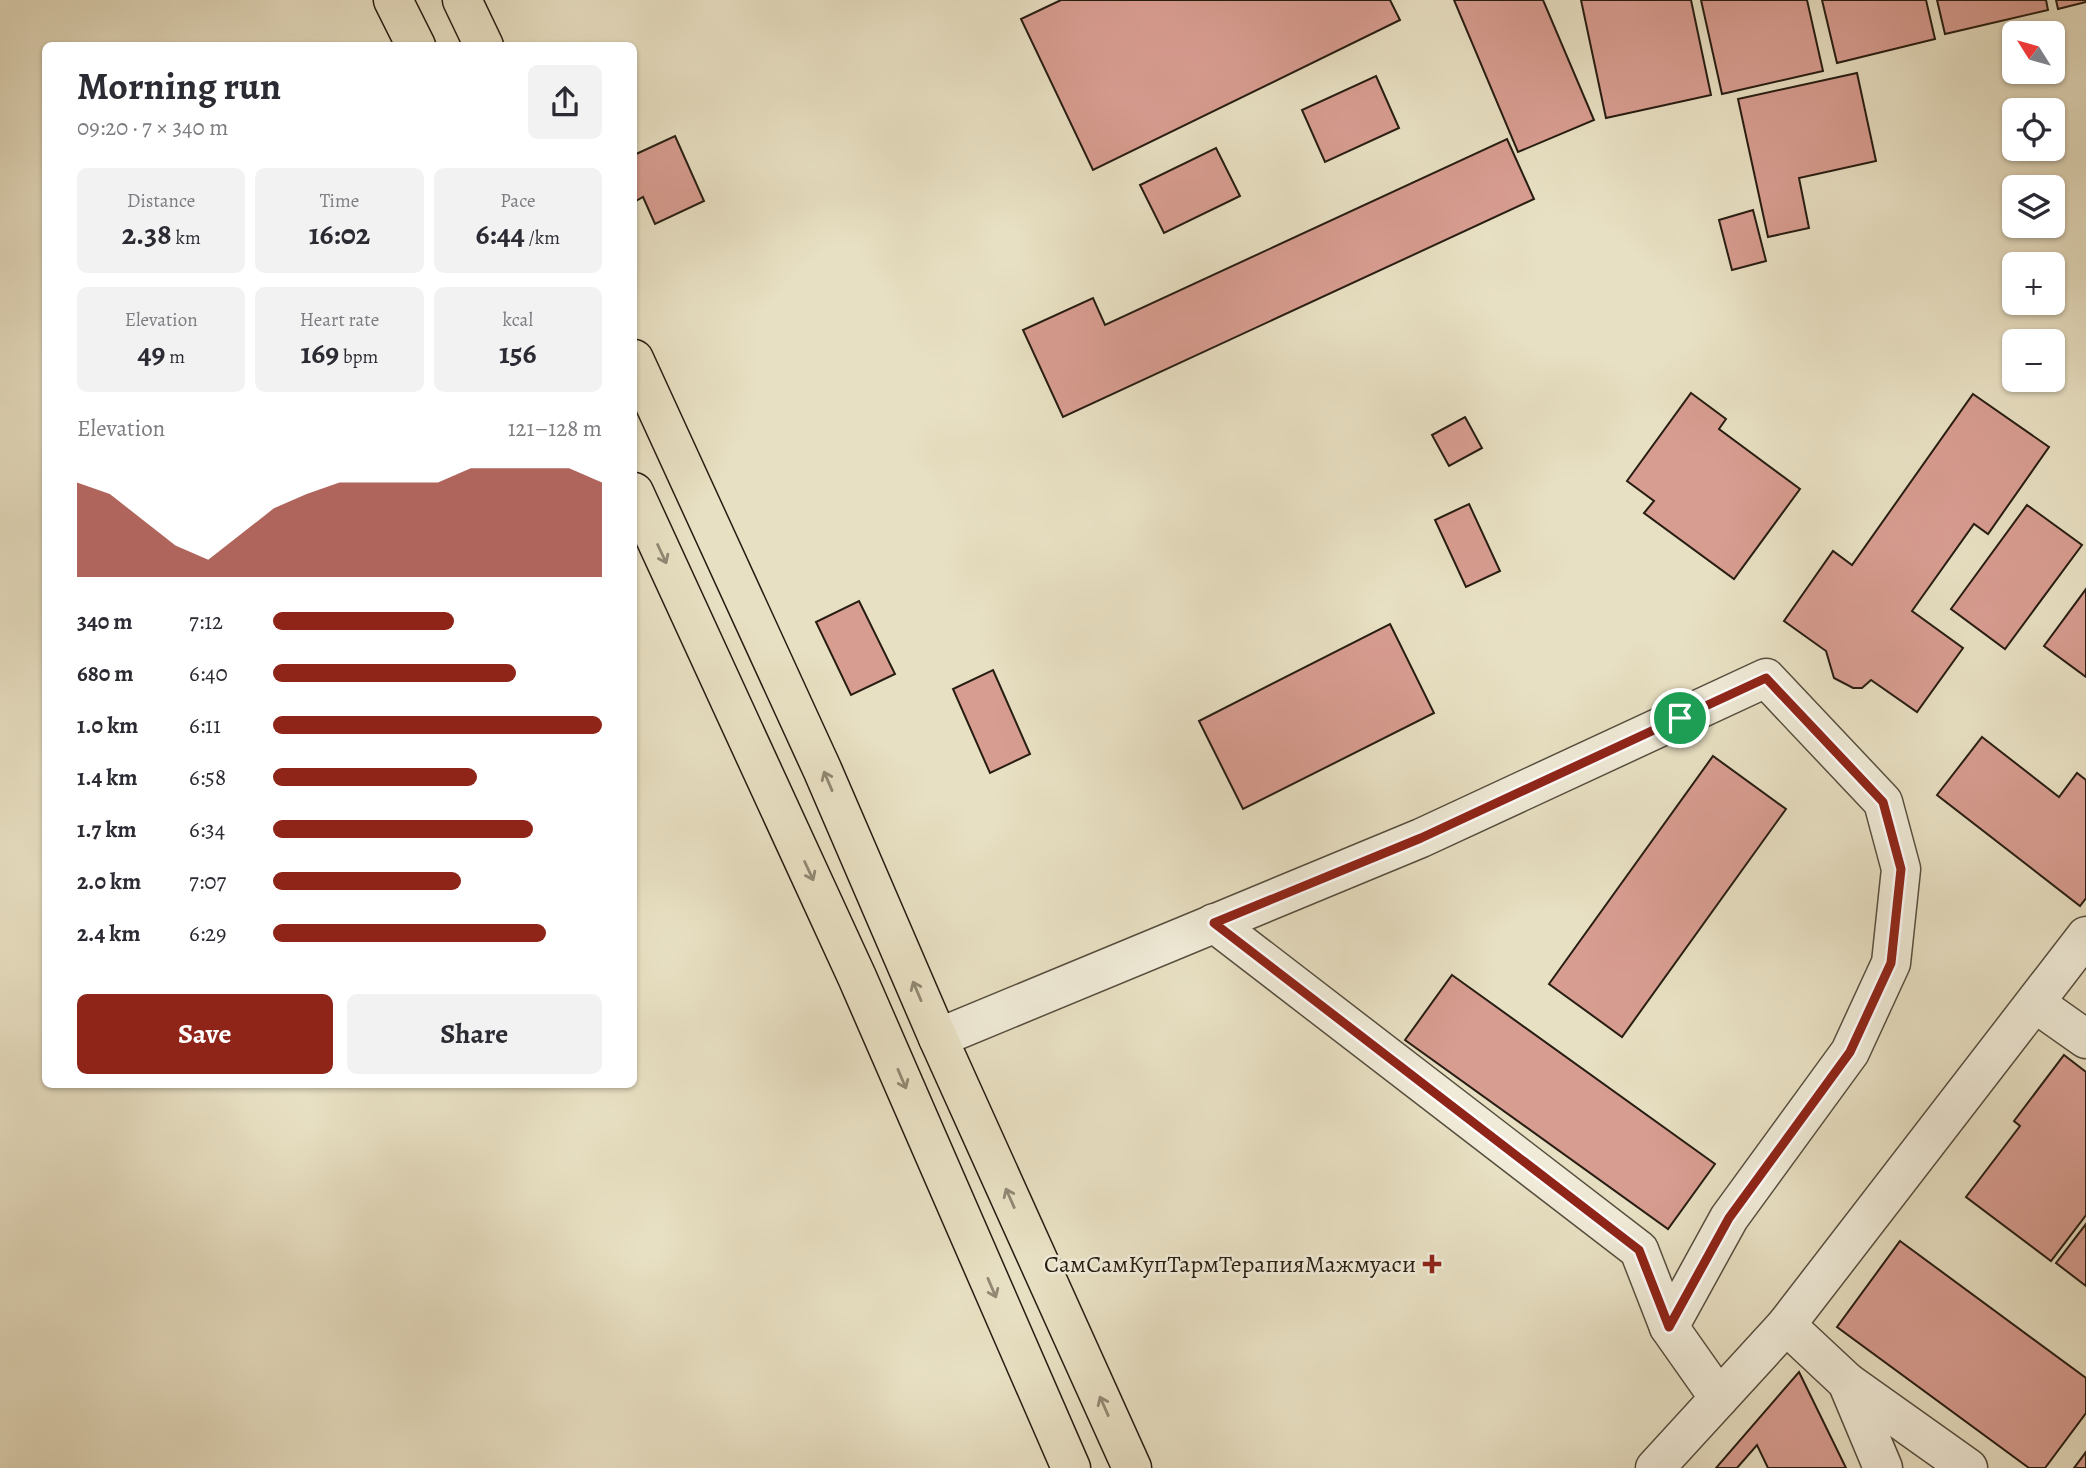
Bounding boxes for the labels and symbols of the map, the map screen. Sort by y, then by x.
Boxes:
north arrow [2002,21,2065,84]
one-way arrow [656,542,669,564]
pin [1650,688,1710,748]
one-way arrow [821,771,834,793]
one-way arrow [803,860,816,882]
one-way arrow [910,980,923,1002]
one-way arrow [896,1068,909,1089]
one-way arrow [1003,1188,1016,1210]
place label: СамСамКупТармТерапияМажмуаси [1044,1248,1416,1280]
marker: СамСамКупТармТерапияМажмуаси [1422,1254,1442,1274]
one-way arrow [987,1276,1000,1298]
one-way arrow [1097,1396,1110,1417]

